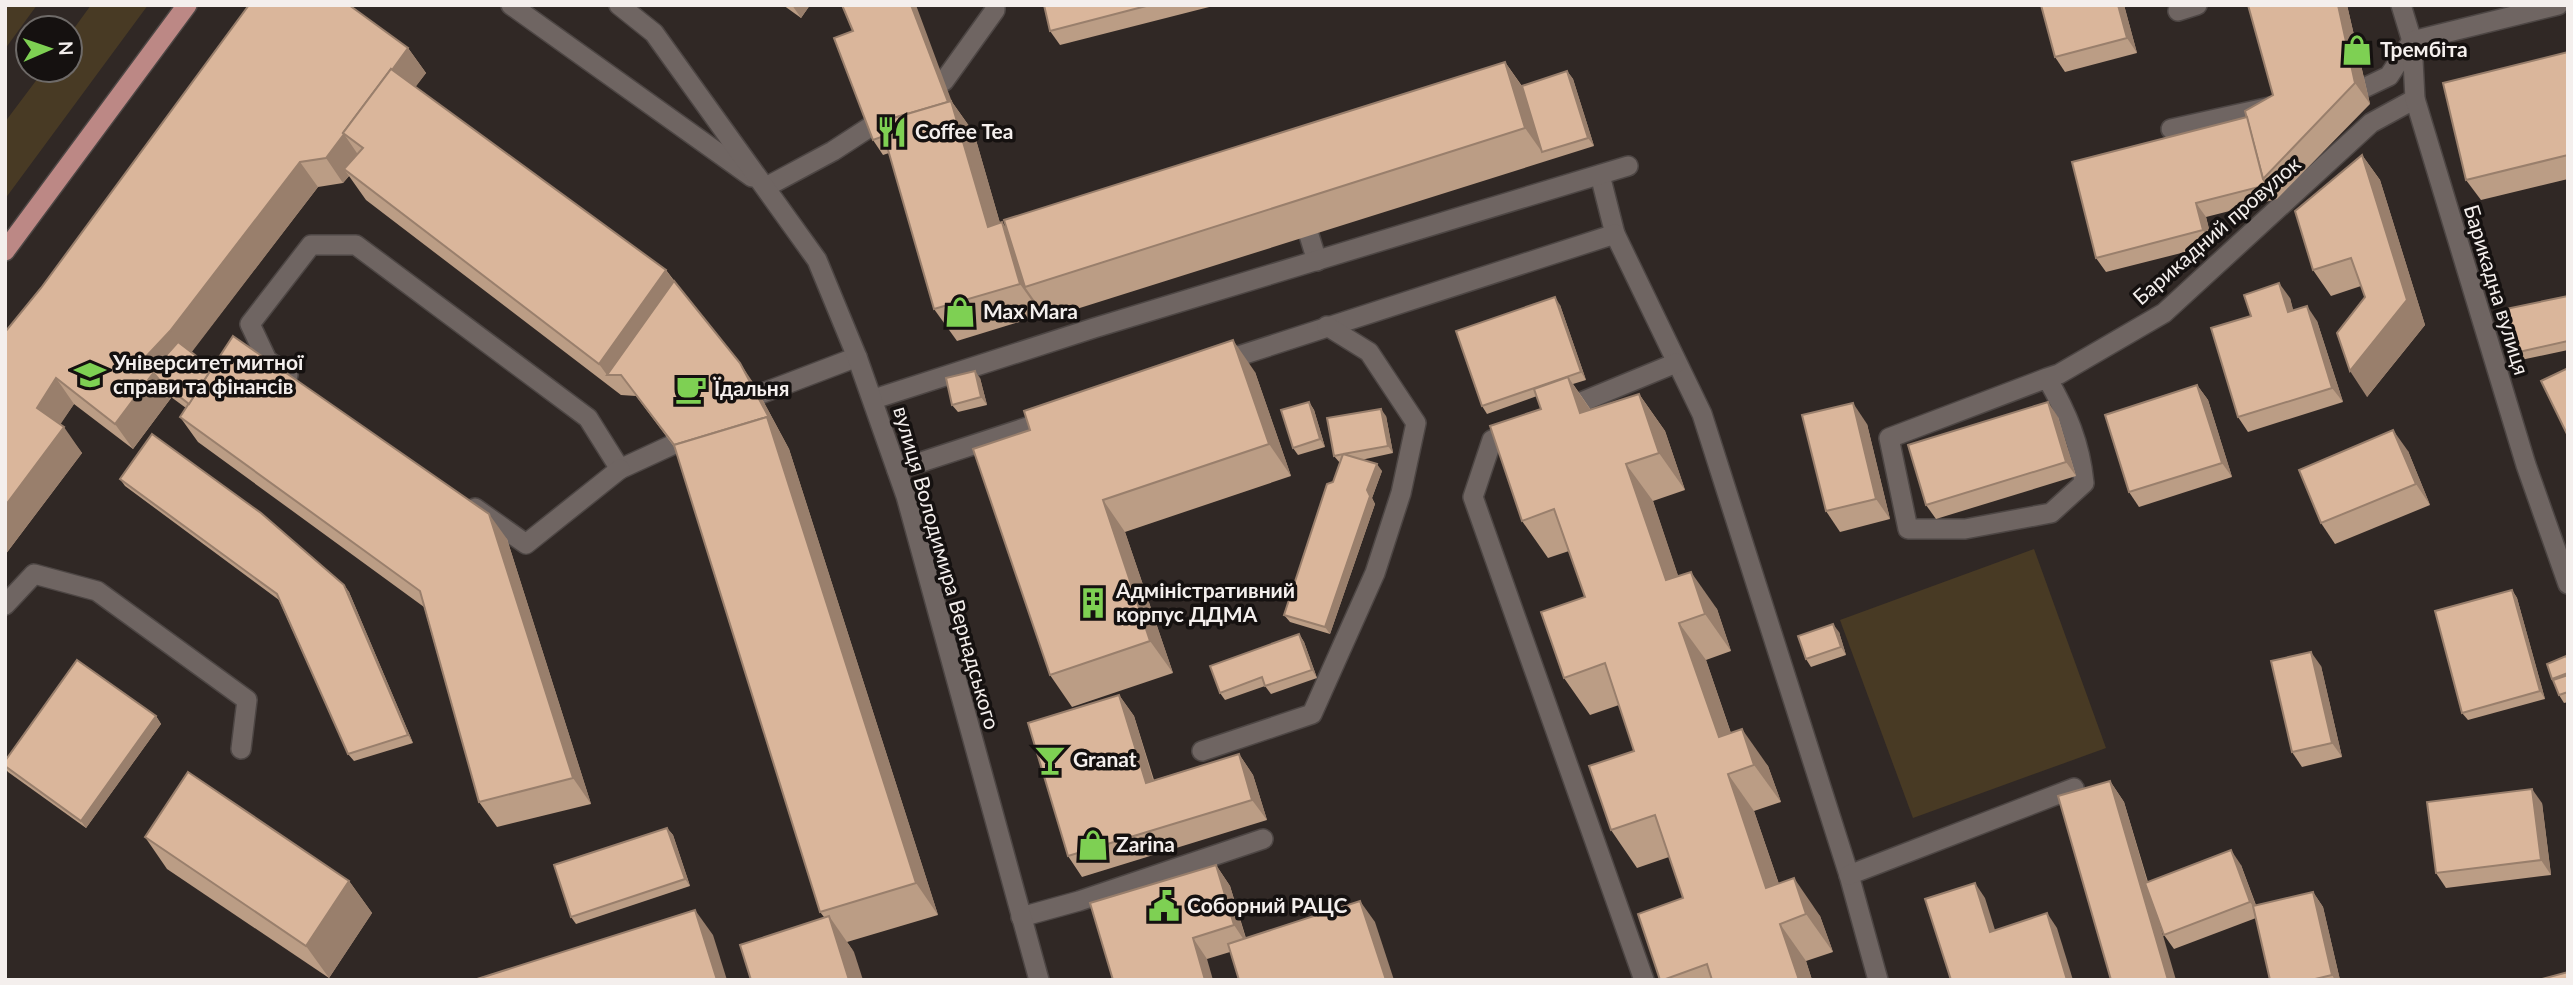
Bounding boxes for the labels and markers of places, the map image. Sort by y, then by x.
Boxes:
shop icon: Трембіта [2340,33,2374,67]
place label: Трембіта [2380,36,2468,61]
restaurant icon: Coffee Tea [875,115,909,149]
place label: Coffee Tea [915,118,1013,143]
shop icon: Max Mara [943,295,977,329]
place label: Max Mara [983,298,1078,323]
place label: Університет митної справи та фінансів [112,349,304,398]
school or university icon: Університет митної справи та фінансів [73,358,107,392]
cafe icon: Їдальня [674,372,708,406]
place label: Їдальня [713,375,789,400]
place label: Адміністративний корпус ДДМА [1115,577,1295,626]
building icon: Адміністративний корпус ДДМА [1076,586,1110,620]
bar icon: Granat [1033,743,1067,777]
place label: Granat [1073,746,1137,771]
shop icon: Zarina [1076,828,1110,862]
place label: Zarina [1116,831,1175,856]
public building icon: Соборний РАЦС [1147,889,1181,923]
place label: Соборний РАЦС [1187,892,1347,917]

